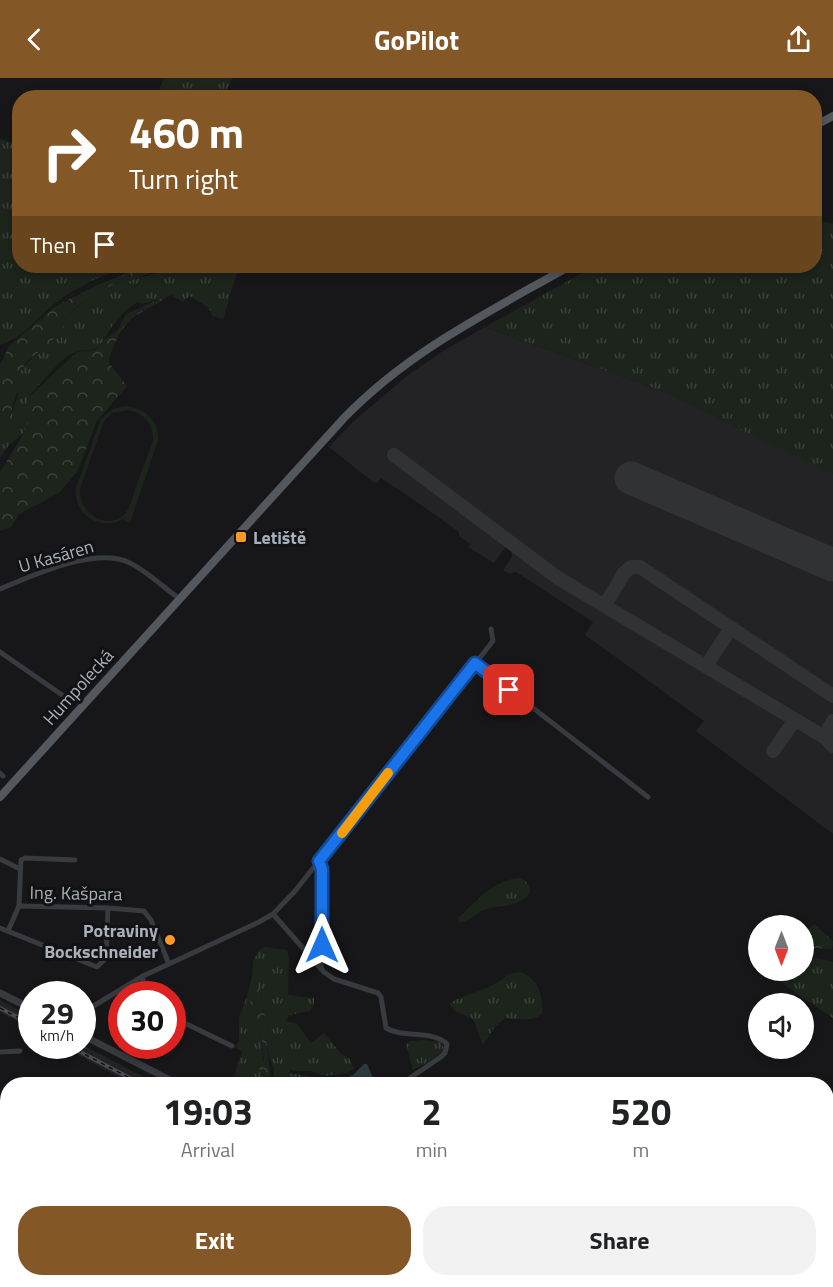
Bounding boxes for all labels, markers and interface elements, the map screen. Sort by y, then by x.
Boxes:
text: GoPilot [374,19,459,60]
icon: back [18,23,51,56]
icon: share [782,23,815,56]
text: 460 m [129,100,244,164]
icon: right [30,114,108,192]
text: Turn right [129,158,238,199]
text: Then [30,228,76,262]
icon: arrive [88,228,121,261]
place label: Letiště [253,524,306,551]
marker: Letiště [234,530,248,544]
street label: U Kasáren [15,532,97,580]
street label: Humpolecká [36,643,120,731]
pin [483,664,534,715]
icon: arrive [492,673,525,706]
street label: Ing. Kašpara [29,879,123,907]
position arrow [290,913,354,977]
north arrow [748,915,814,981]
map controls [748,915,814,1059]
place label: Potraviny Bockschneider [44,917,158,965]
marker: Potraviny Bockschneider [163,933,177,947]
speed limit sign: 30 [108,981,186,1059]
text: 29 [40,990,74,1036]
button: sound [748,993,814,1059]
text: km/h [40,1024,74,1047]
text: 19:03 [163,1084,253,1139]
text: 2 [422,1084,442,1139]
text: 520 [611,1084,671,1139]
text: Arrival [181,1134,235,1165]
text: min [416,1134,448,1165]
text: m [632,1134,649,1165]
button: Exit [18,1206,411,1275]
button: Share [423,1206,816,1275]

